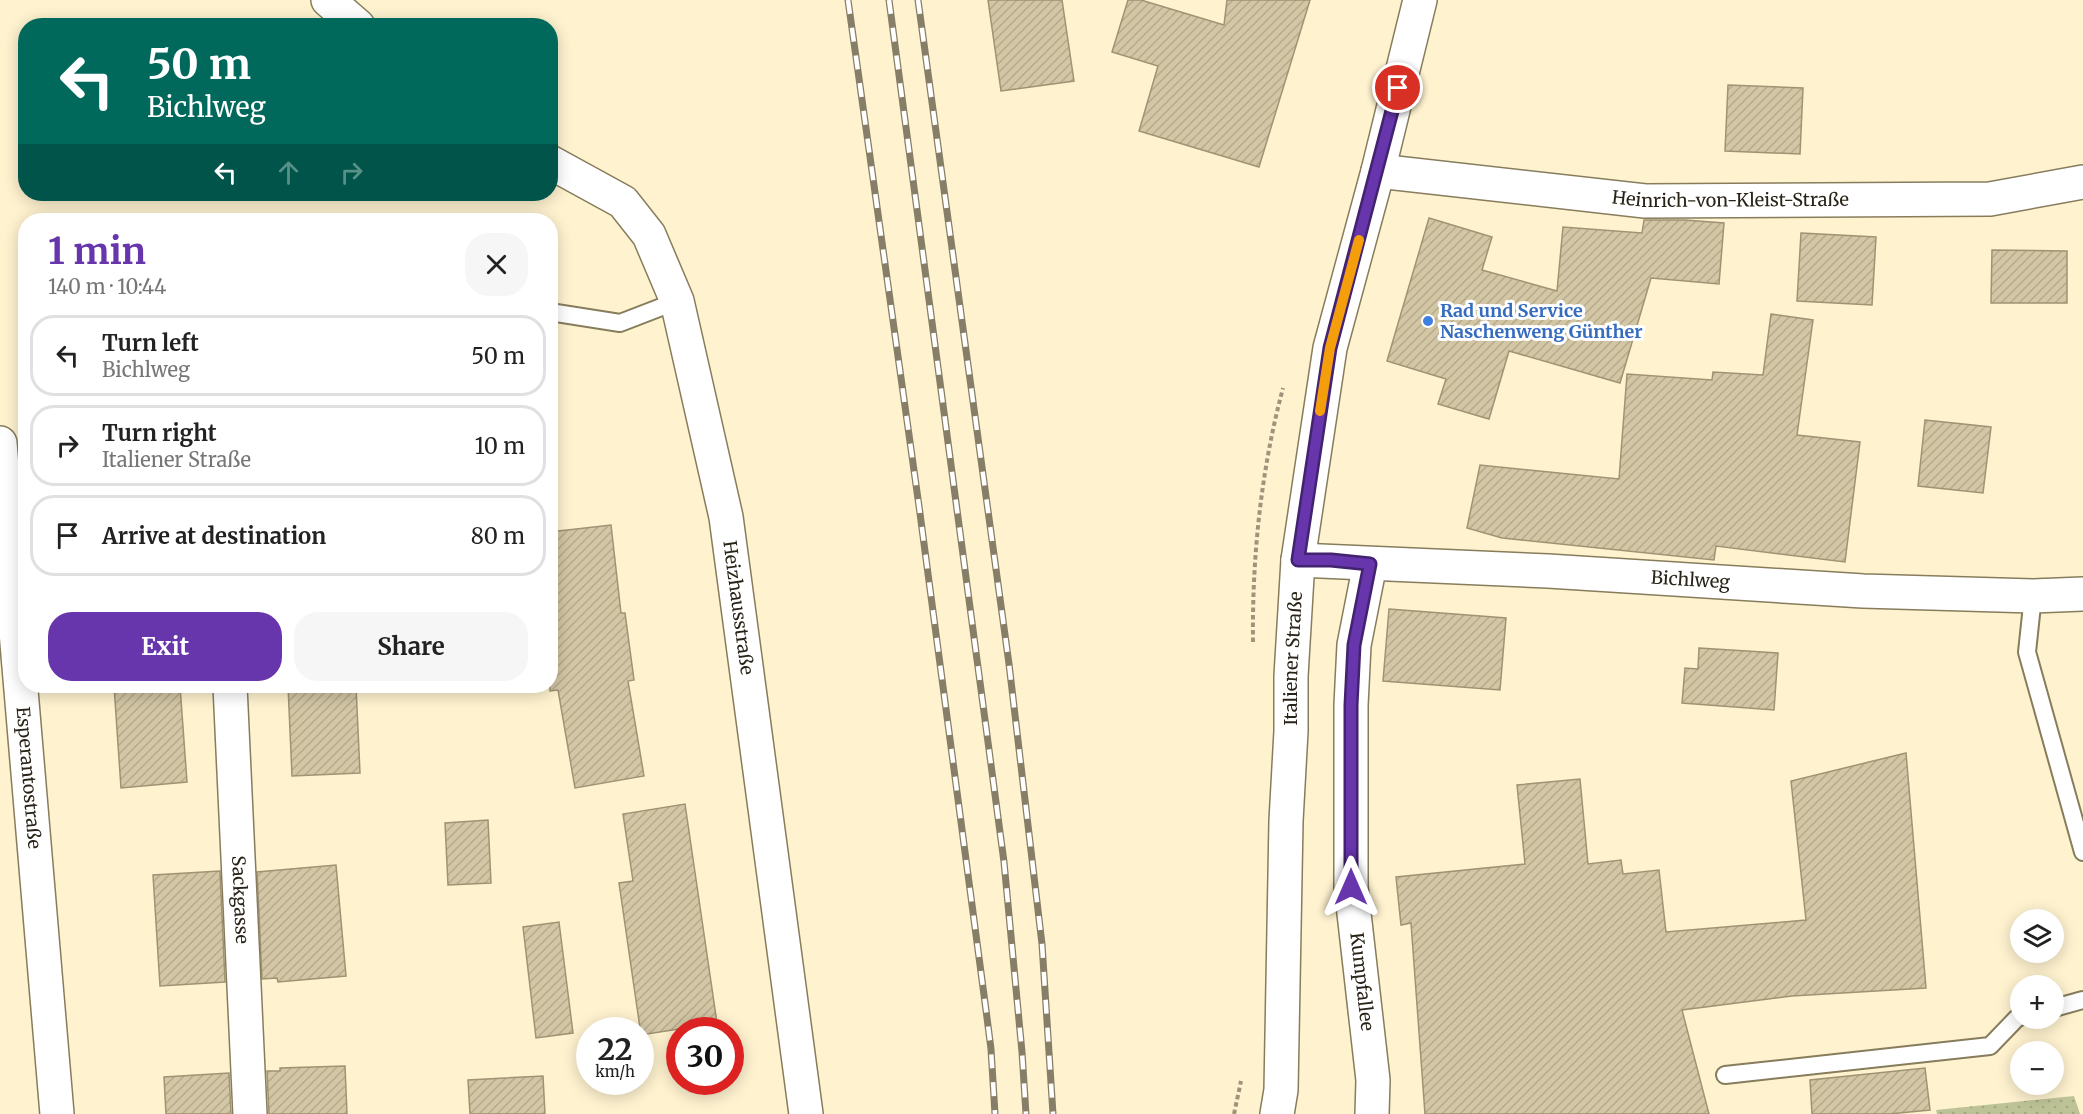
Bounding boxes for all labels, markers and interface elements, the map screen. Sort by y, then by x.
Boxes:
text: 50 m [147,38,251,90]
icon: left [48,42,126,120]
pin [1372,62,1423,113]
icon: arrive [1381,71,1414,104]
text: Bichlweg [147,90,266,124]
icon: left [209,156,242,189]
icon: ahead [272,156,305,189]
icon: right [335,156,368,189]
street label: Heinrich-von-Kleist-Straße [1611,185,1849,212]
text: 1 min [48,229,146,274]
button: close [465,233,528,296]
text: 140 m · 10:44 [48,274,166,299]
place label: Rad und Service Naschenweng Günther [1440,299,1643,343]
marker: Rad und Service Naschenweng Günther [1421,314,1435,328]
text: Turn left [102,329,199,357]
icon: left [51,339,84,372]
text: 50 m [471,342,525,370]
text: Bichlweg [102,357,190,382]
text: Turn right [102,419,216,447]
icon: right [51,429,84,462]
text: 10 m [475,432,525,460]
text: Italiener Straße [102,447,251,472]
icon: arrive [51,519,84,552]
text: Arrive at destination [102,522,326,550]
text: 80 m [471,522,525,550]
street label: Heizhausstraße [718,539,759,676]
street label: Bichlweg [1650,566,1731,594]
street label: Italiener Straße [1279,591,1307,726]
button: Exit [48,612,282,681]
button: Share [294,612,528,681]
street label: Esperantostraße [11,706,46,850]
street label: Sackgasse [227,855,254,944]
position arrow [1319,855,1383,919]
map controls [2010,909,2064,1095]
button: layers [2010,909,2064,963]
street label: Kumpfallee [1345,931,1379,1032]
button: + [2010,975,2064,1029]
speed limit sign: 30 [666,1017,744,1095]
text: 22 [598,1030,632,1068]
button: − [2010,1041,2064,1095]
text: km/h [595,1062,635,1081]

